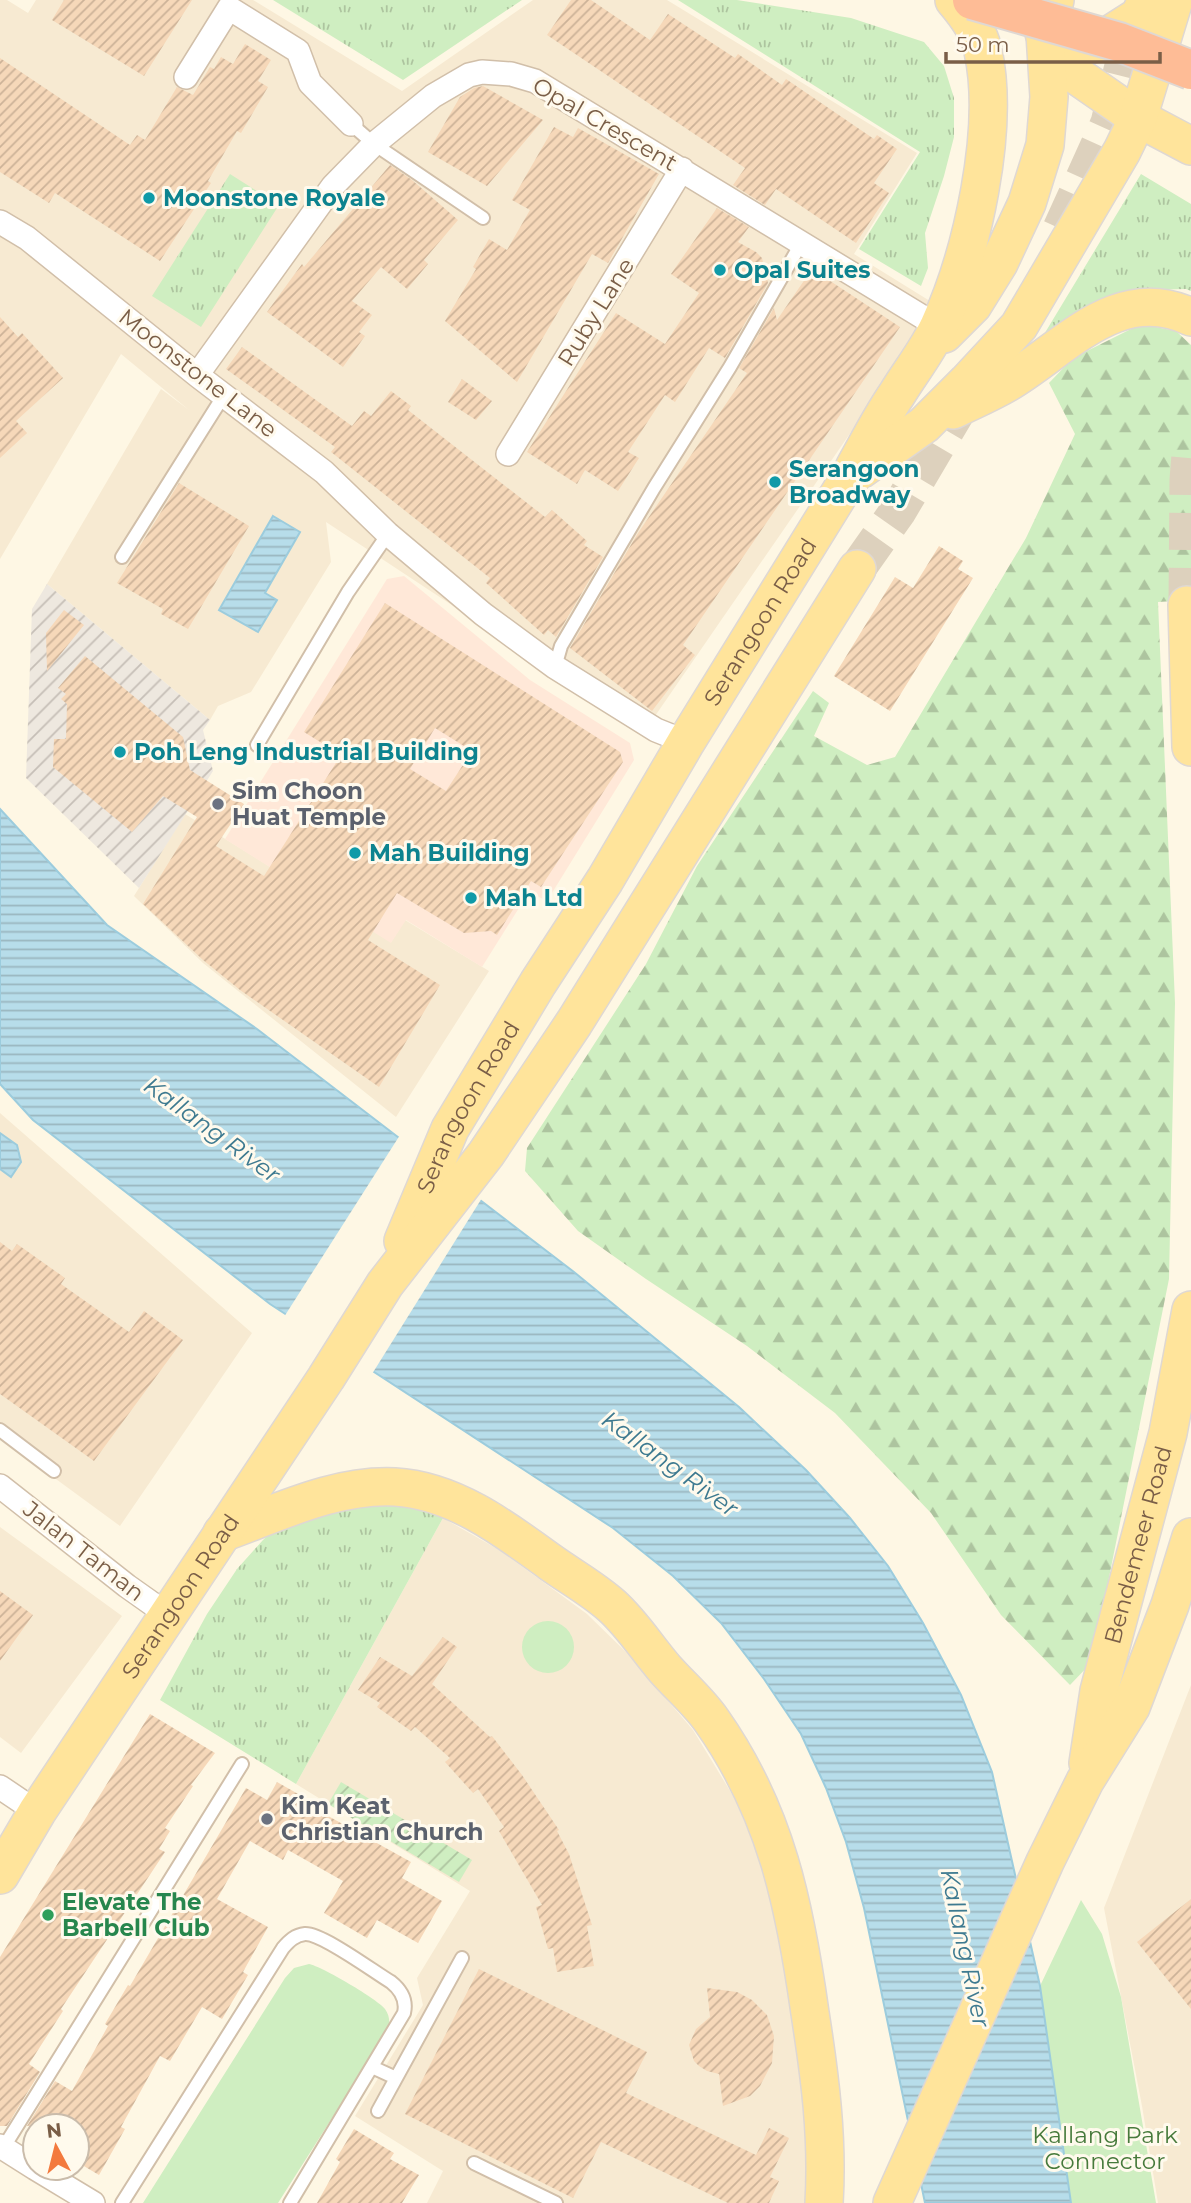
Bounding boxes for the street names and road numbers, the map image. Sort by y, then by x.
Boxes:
street label: Opal Crescent [528,71,682,177]
street label: Ruby Lane [552,253,640,371]
street label: Moonstone Lane [113,303,283,443]
street label: Serangoon Road [698,533,822,711]
street label: Serangoon Road [411,1016,526,1197]
street label: Bendemeer Road [1098,1443,1178,1647]
street label: Jalan Taman [17,1494,150,1607]
street label: Serangoon Road [116,1509,245,1684]

